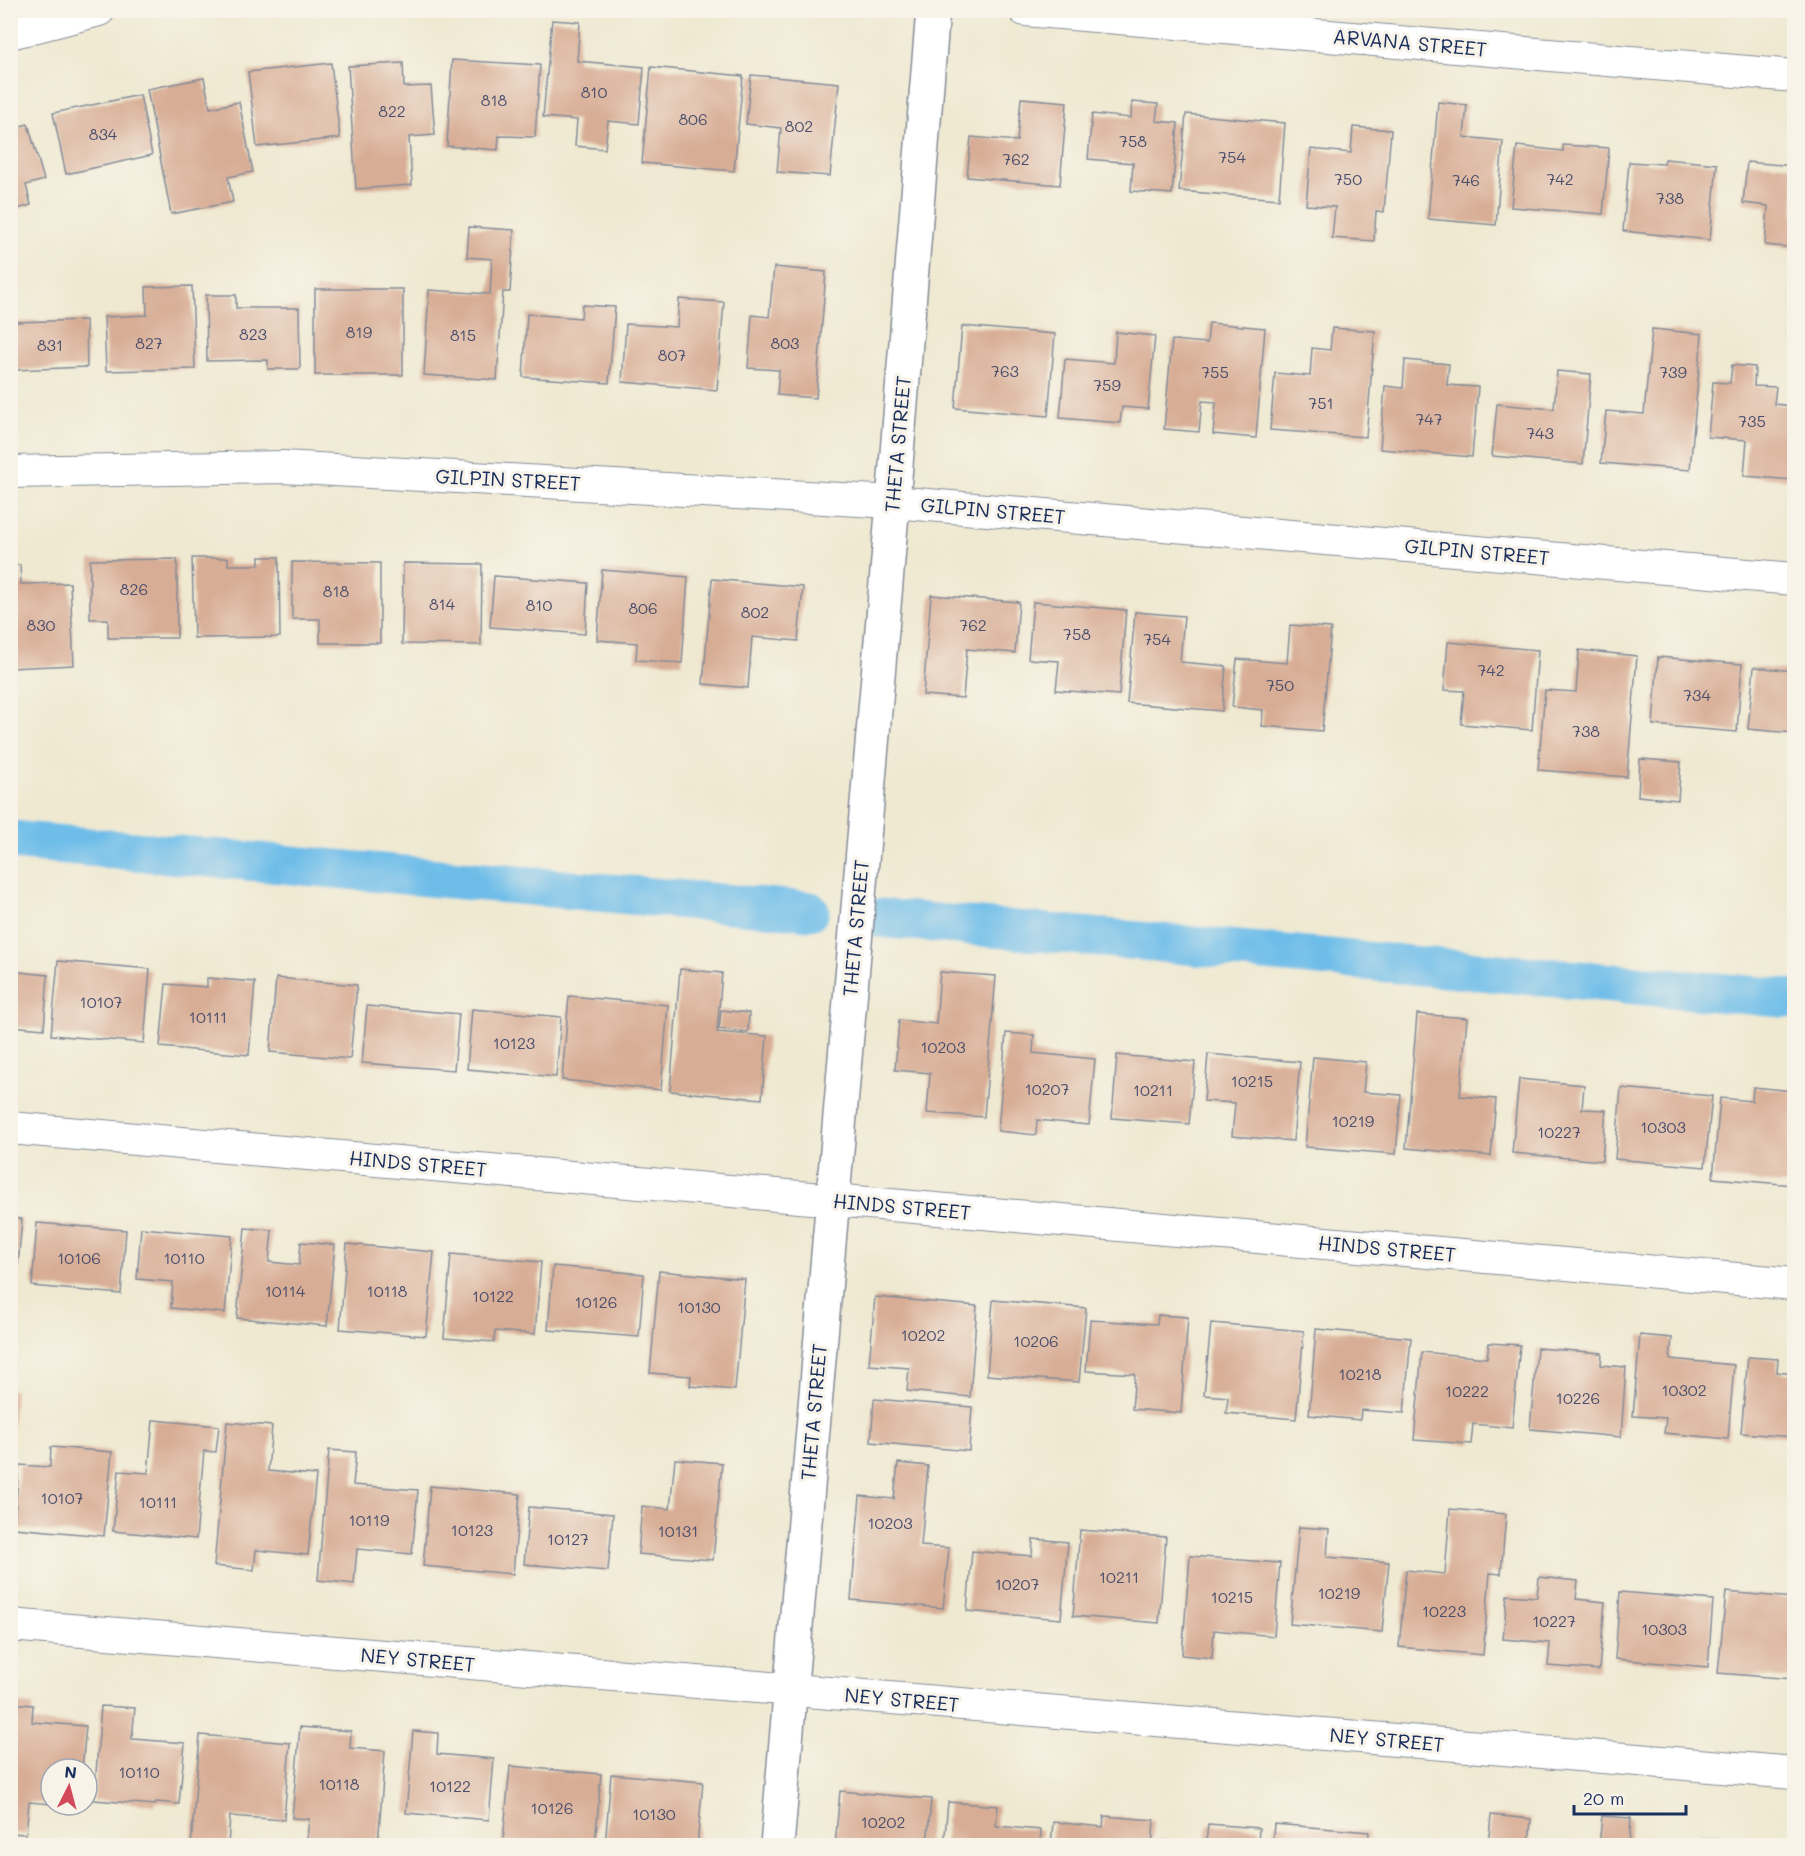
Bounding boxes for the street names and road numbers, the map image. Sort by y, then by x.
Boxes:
street label: ARVANA STREET [1332,22,1488,62]
street label: THETA STREET [878,374,916,514]
street label: GILPIN STREET [435,462,581,496]
street label: GILPIN STREET [919,491,1067,529]
street label: GILPIN STREET [1403,532,1551,570]
street label: THETA STREET [836,858,874,998]
street label: HINDS STREET [348,1144,488,1182]
street label: HINDS STREET [832,1187,972,1225]
street label: HINDS STREET [1317,1229,1457,1267]
street label: THETA STREET [794,1342,832,1482]
street label: NEY STREET [360,1641,477,1677]
street label: NEY STREET [844,1681,961,1717]
street label: NEY STREET [1329,1721,1446,1757]

